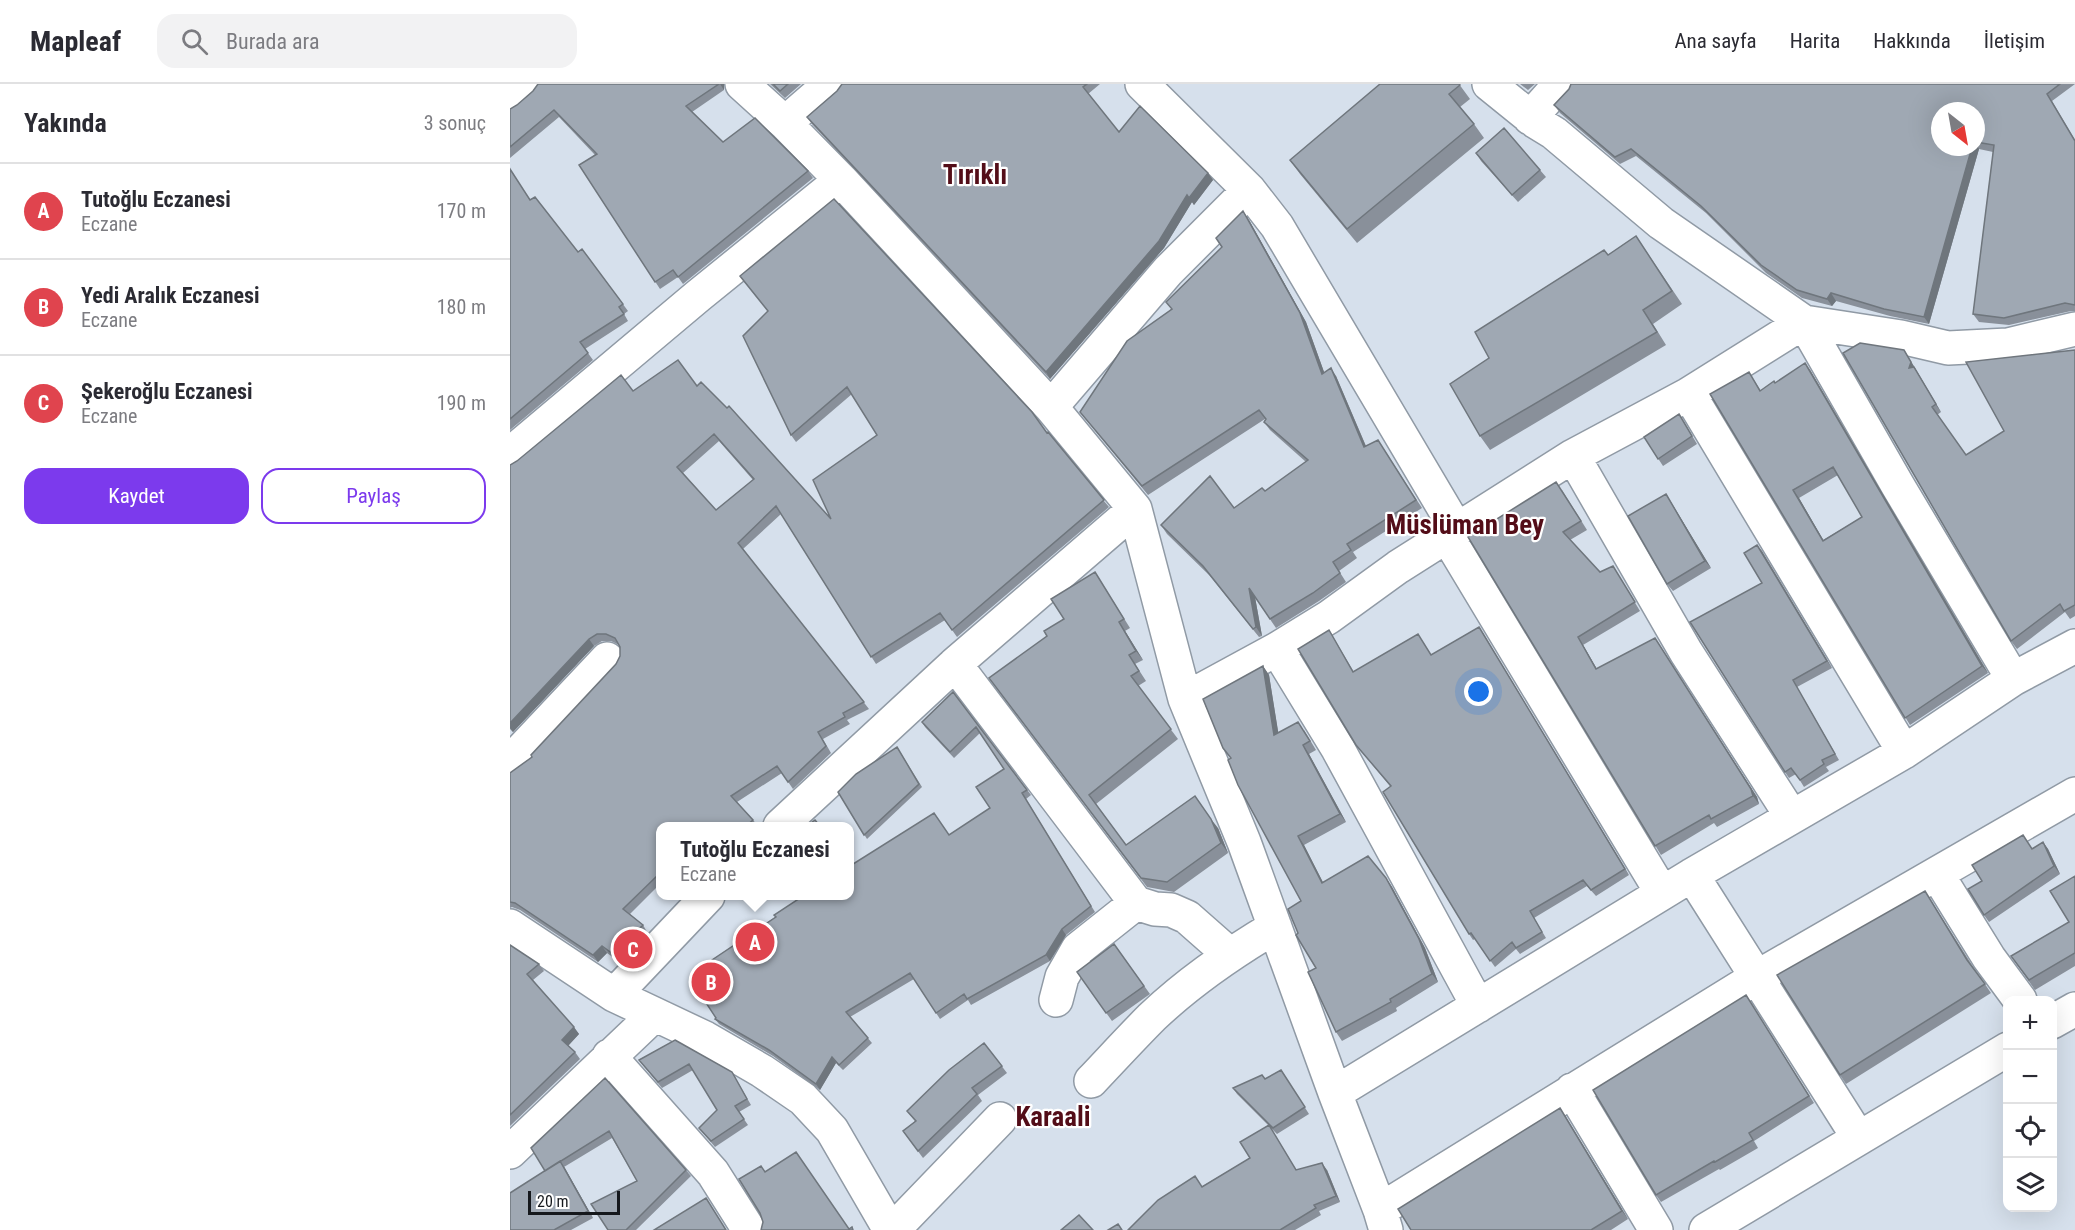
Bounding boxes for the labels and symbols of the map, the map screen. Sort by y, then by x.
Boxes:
north arrow [1931,102,1985,156]
district label: Tırıklı [943,159,1007,191]
district label: Müslüman Bey [1386,509,1544,541]
your location [1464,677,1493,706]
pin: A [736,920,774,964]
pin: C [614,926,652,972]
pin: B [692,960,730,1004]
district label: Karaali [1015,1101,1091,1133]
scale bar [528,1188,620,1216]

